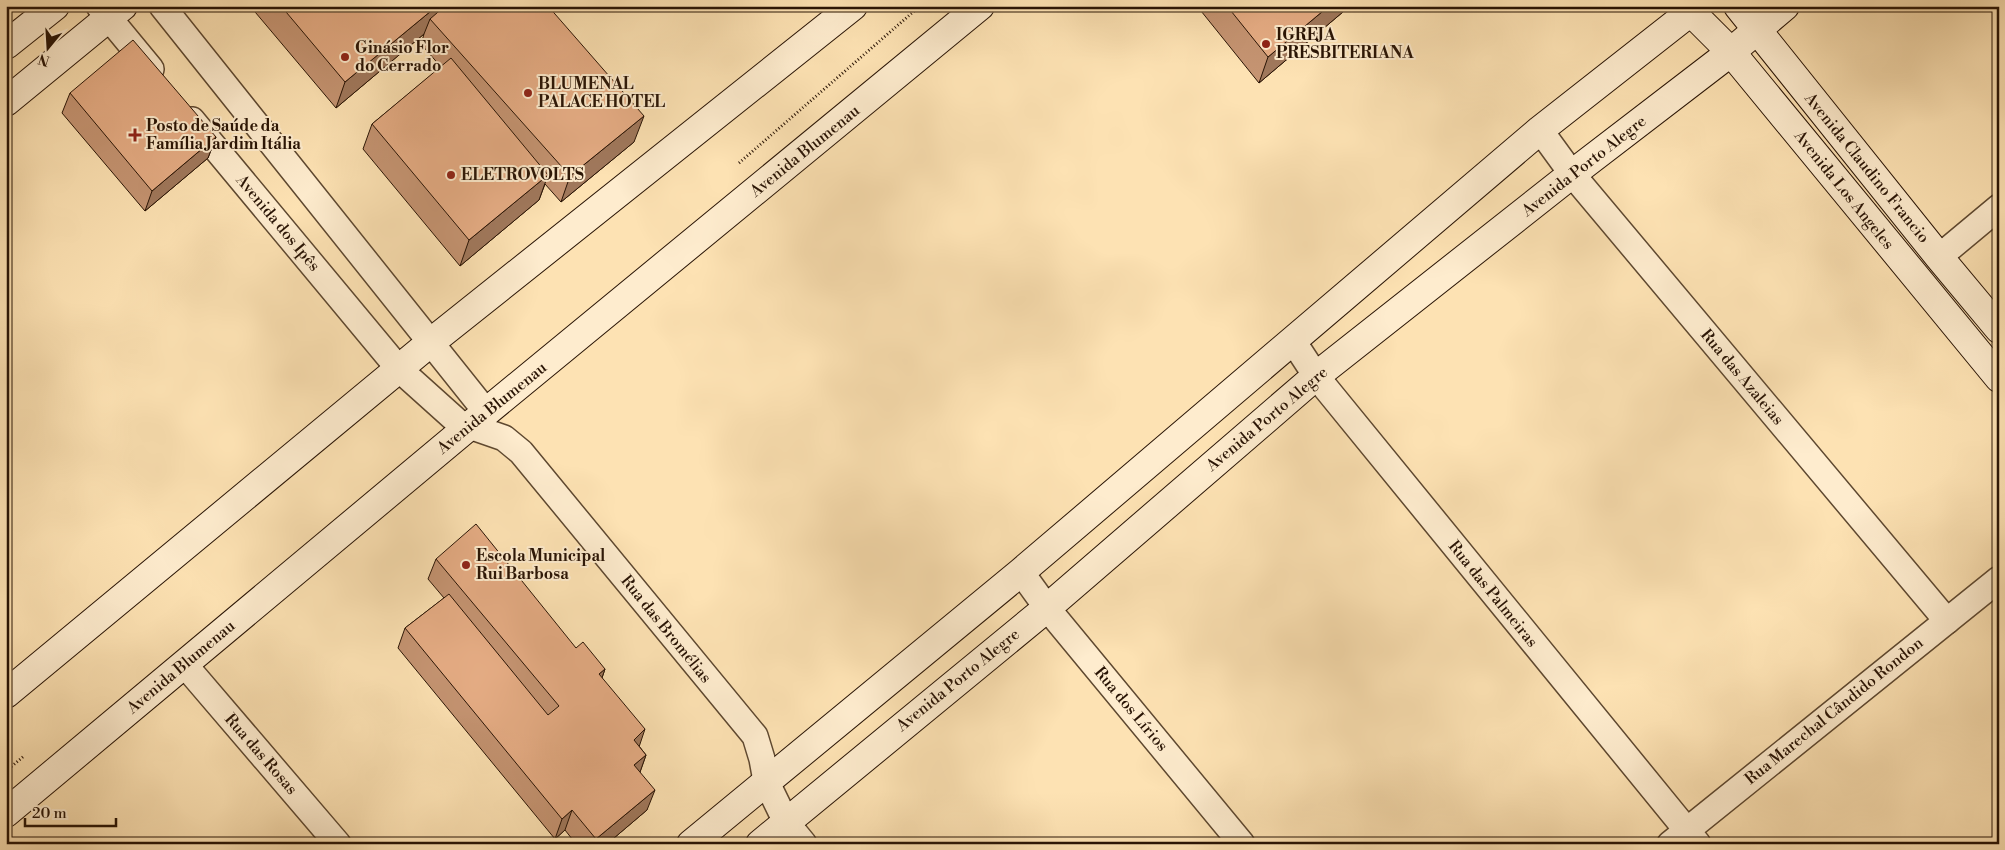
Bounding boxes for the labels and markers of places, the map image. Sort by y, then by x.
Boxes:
place label: IGREJA PRESBITERIANA [1276,25,1414,63]
place label: Ginásio Flor do Cerrado [355,38,449,76]
marker: IGREJA PRESBITERIANA [1260,38,1272,50]
marker: Ginásio Flor do Cerrado [339,51,351,63]
place label: BLUMENAL PALACE HOTEL [538,74,665,112]
marker: BLUMENAL PALACE HOTEL [522,87,534,99]
place label: Posto de Saúde da Família Jardim Itália [146,116,301,154]
marker: Posto de Saúde da Família Jardim Itália [128,128,142,142]
place label: ELETROVOLTS [461,165,584,185]
marker: ELETROVOLTS [445,169,457,181]
place label: Escola Municipal Rui Barbosa [476,546,606,584]
marker: Escola Municipal Rui Barbosa [460,559,472,571]

